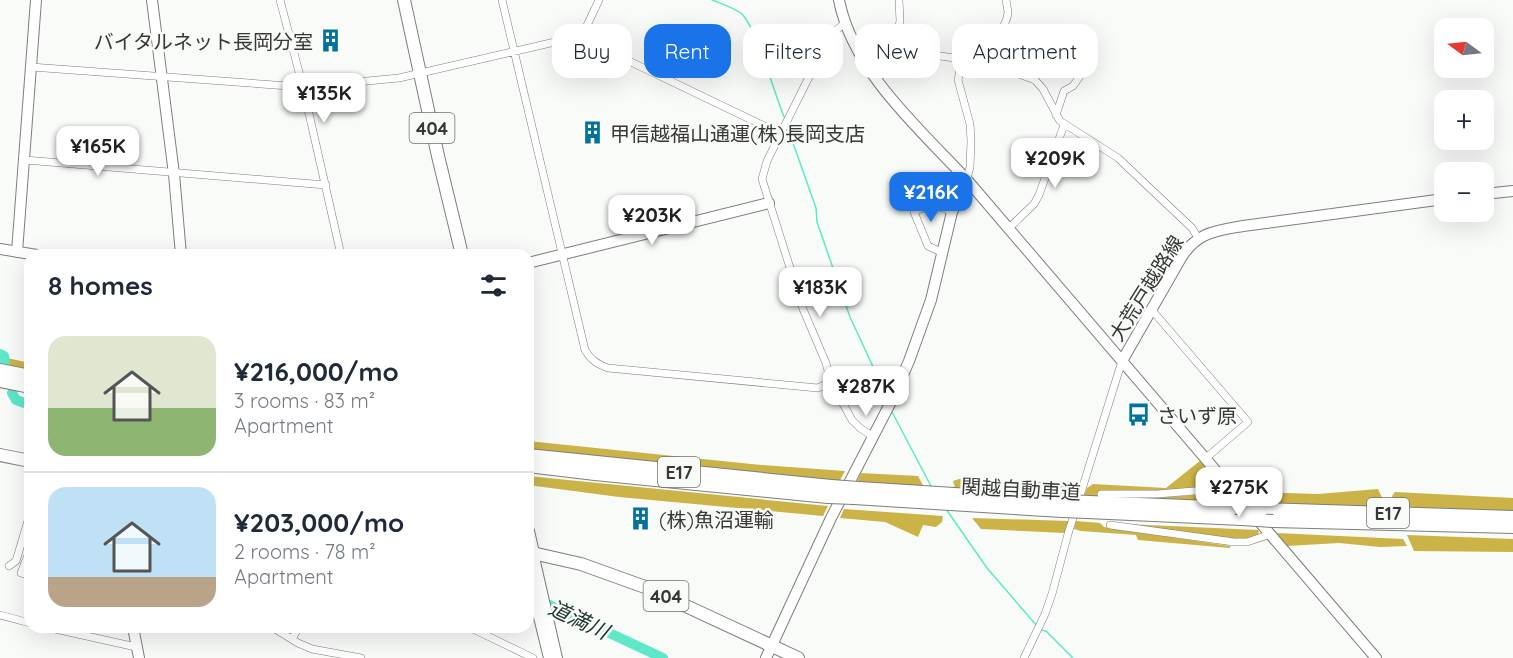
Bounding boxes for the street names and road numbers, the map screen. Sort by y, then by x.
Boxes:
road number: 404 [410,113,454,143]
street label: 大荒戸越路線 [1104,230,1188,346]
road number: E17 [658,457,700,487]
street label: 関越自動車道 [960,473,1082,505]
road number: E17 [1367,498,1409,528]
road number: 404 [644,581,688,611]

